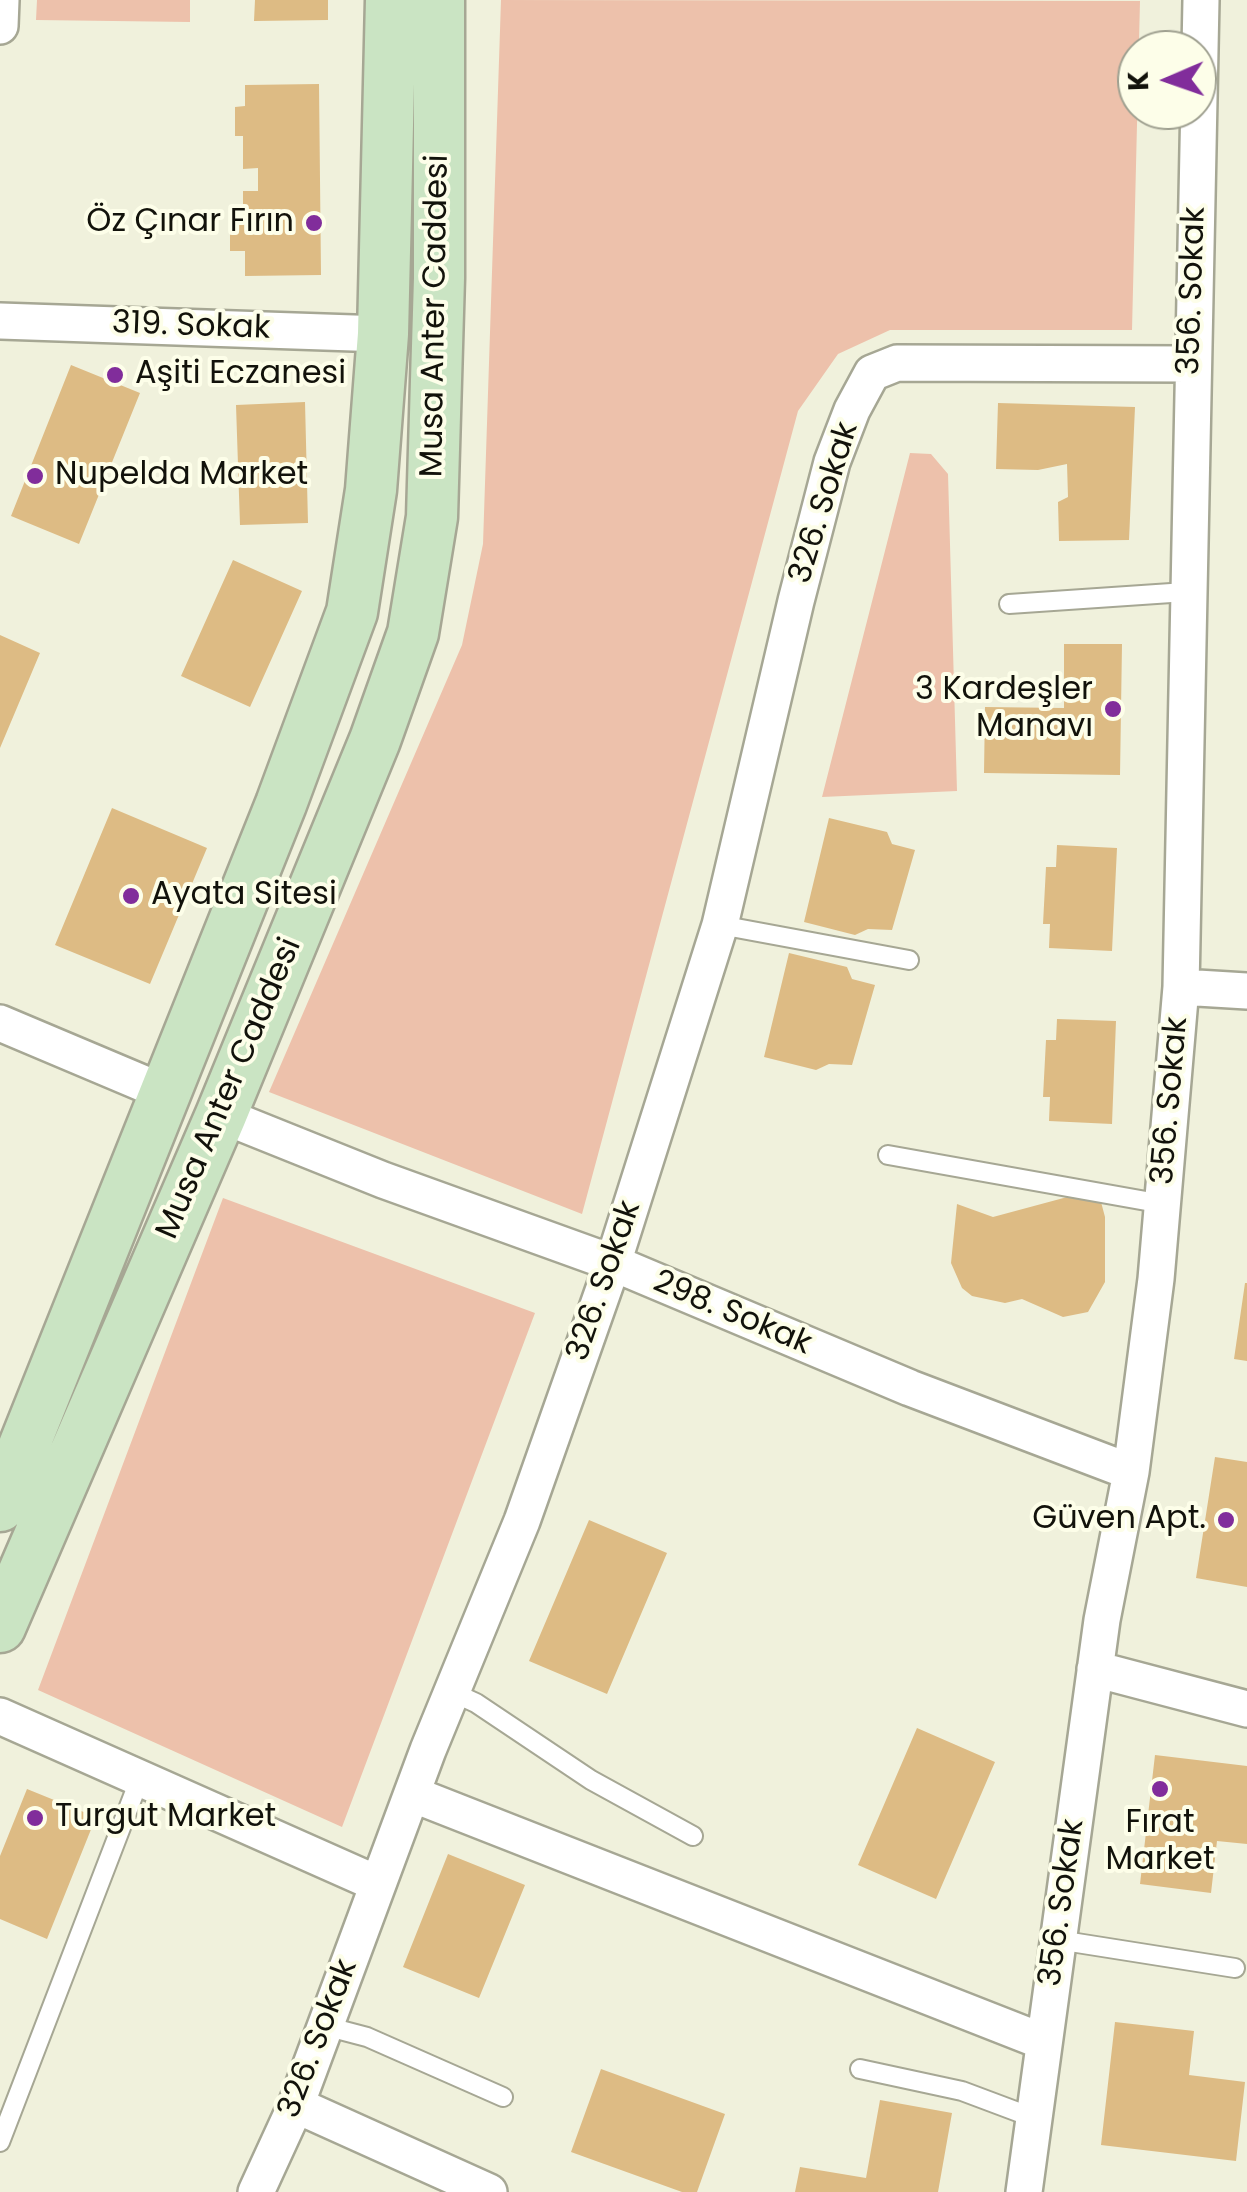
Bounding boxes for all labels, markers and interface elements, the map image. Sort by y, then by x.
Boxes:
north arrow [1117,30,1217,130]
text: K [1119,71,1158,91]
street label: Musa Anter Caddesi [414,154,458,478]
place label: Öz Çınar Fırın [86,204,294,242]
street label: 356. Sokak [1171,206,1215,376]
marker: Öz Çınar Fırın [303,212,325,234]
street label: 319. Sokak [111,305,271,349]
place label: Aşiti Eczanesi [135,356,346,394]
marker: Aşiti Eczanesi [104,364,126,386]
street label: 326. Sokak [782,418,868,588]
place label: Nupelda Market [55,457,308,495]
marker: Nupelda Market [24,465,46,487]
place label: 3 Kardeşler Manavı [915,672,1093,747]
marker: 3 Kardeşler Manavı [1102,698,1124,720]
place label: Ayata Sitesi [151,877,337,915]
marker: Ayata Sitesi [120,885,142,907]
street label: Musa Anter Caddesi [149,933,311,1245]
street label: 356. Sokak [1145,1015,1197,1187]
street label: 326. Sokak [560,1196,650,1366]
street label: 298. Sokak [647,1264,817,1364]
place label: Güven Apt. [1032,1501,1206,1539]
marker: Güven Apt. [1215,1509,1237,1531]
marker: Fırat Market [1149,1778,1171,1800]
place label: Turgut Market [55,1799,276,1837]
place label: Fırat Market [1105,1805,1215,1880]
marker: Turgut Market [24,1807,46,1829]
street label: 356. Sokak [1032,1817,1094,1989]
street label: 326. Sokak [271,1954,367,2124]

